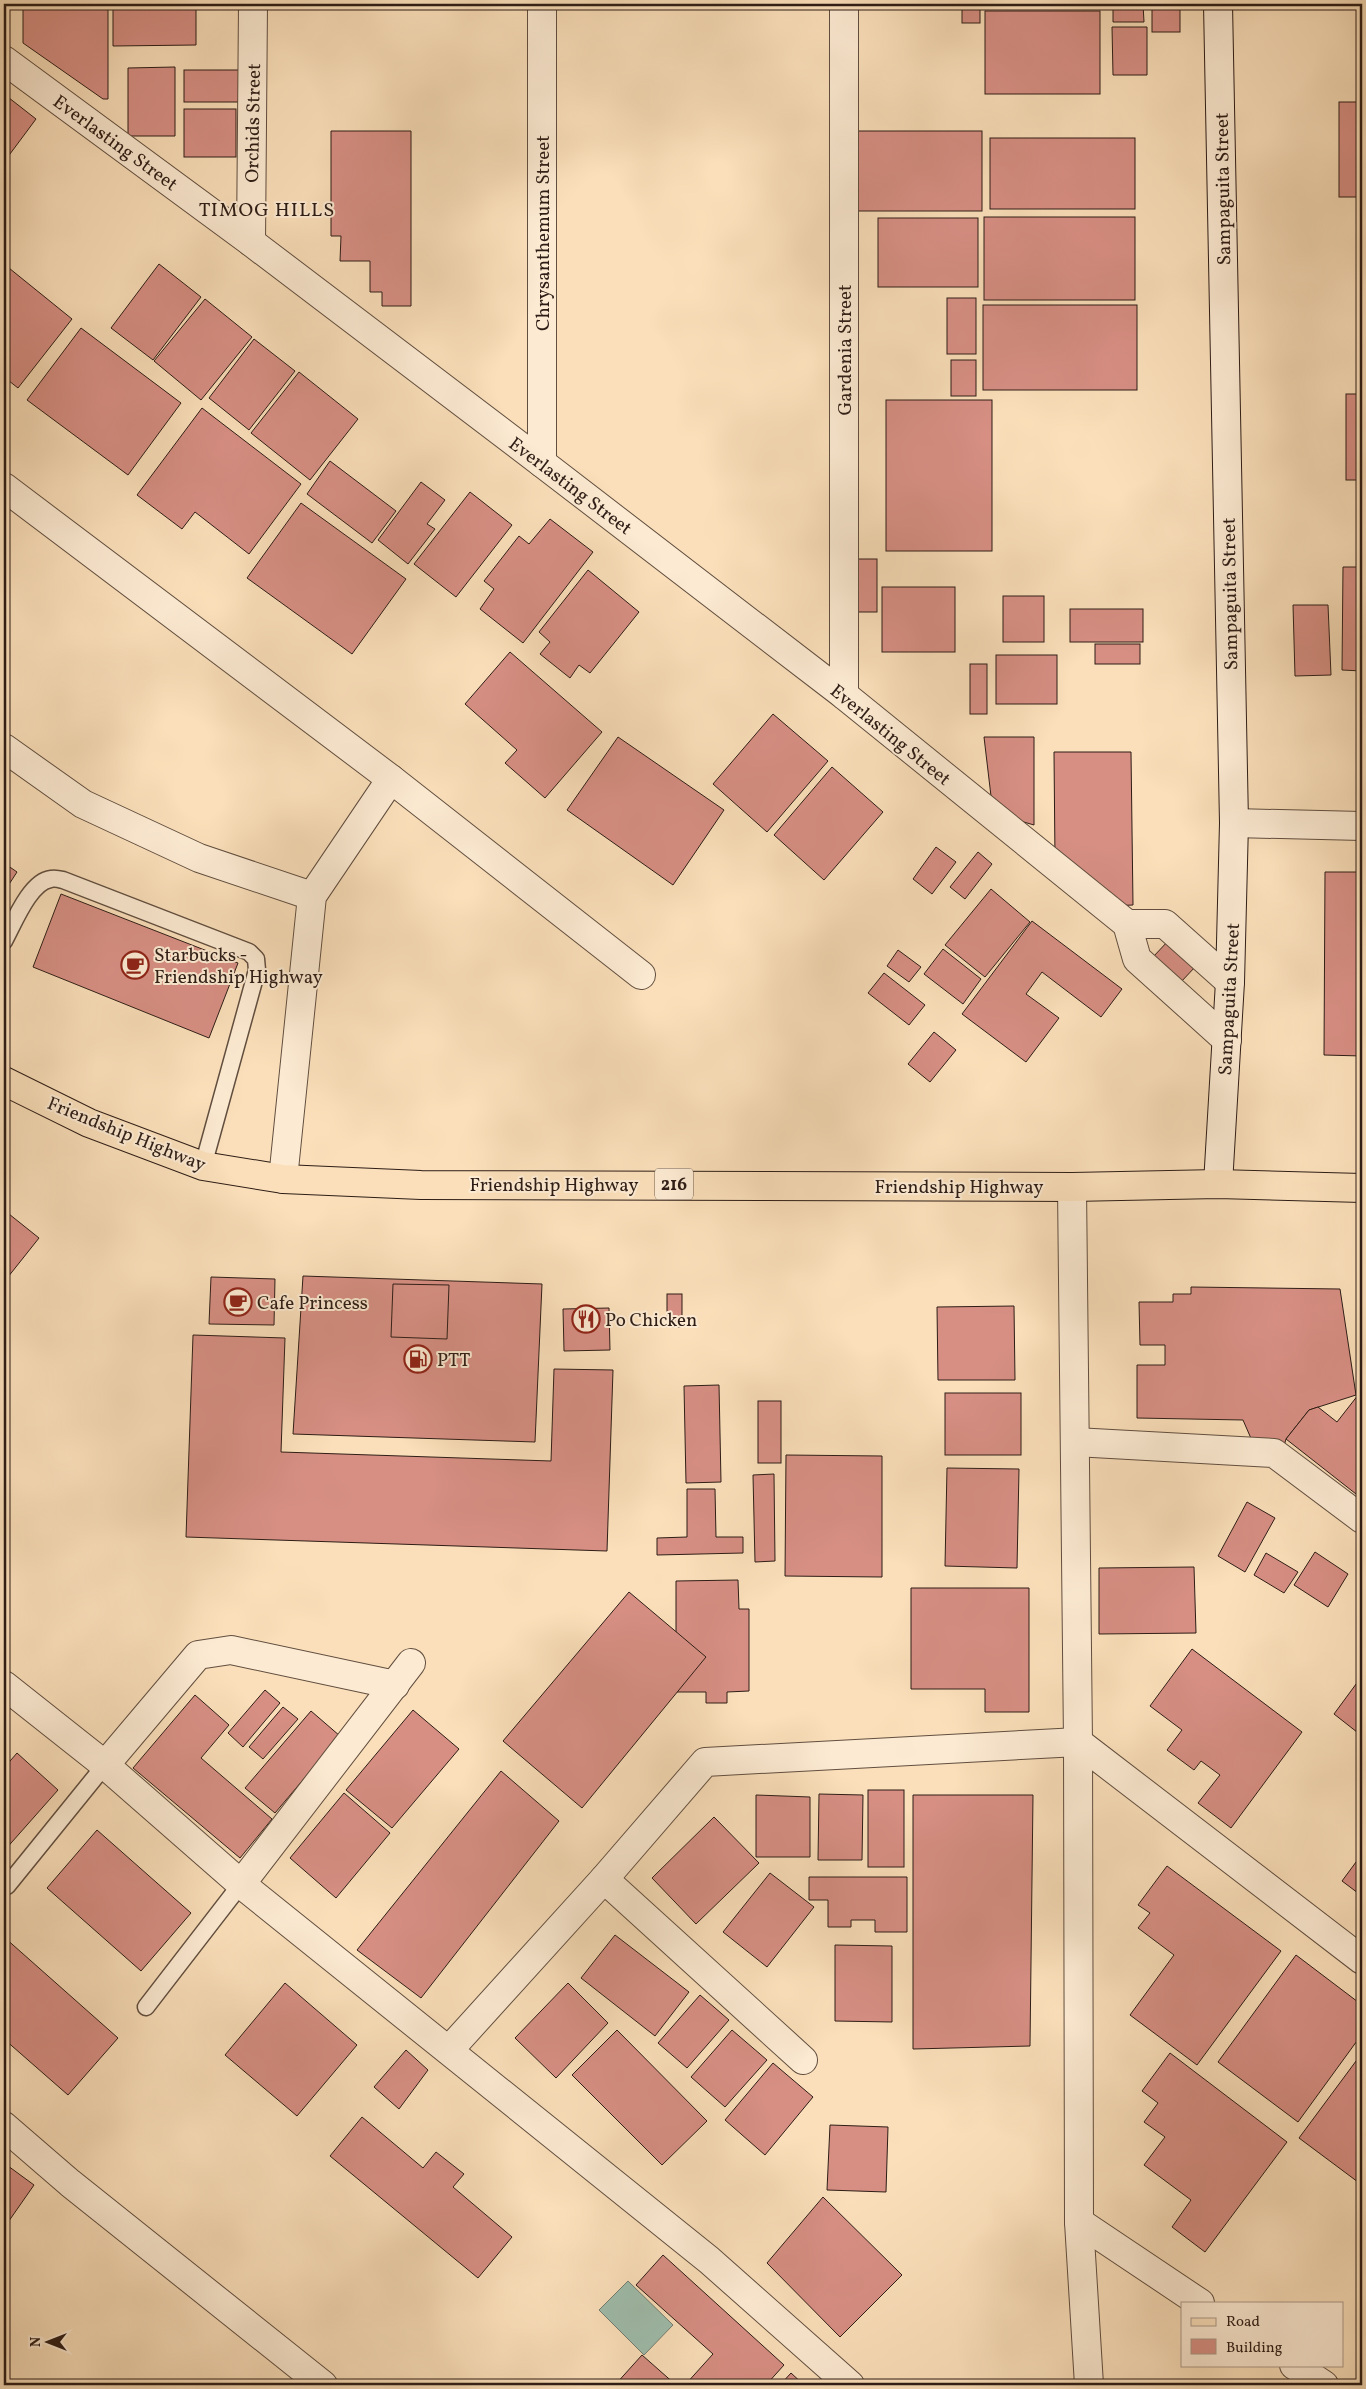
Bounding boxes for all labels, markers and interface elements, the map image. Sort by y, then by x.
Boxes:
street label: Orchids Street [240,63,268,183]
street label: Everlasting Street [47,89,183,198]
street label: Sampaguita Street [1210,112,1238,266]
street label: Chrysanthemum Street [531,135,557,331]
district label: TIMOG HILLS [199,197,335,225]
street label: Gardenia Street [833,284,859,416]
street label: Everlasting Street [503,432,637,542]
street label: Sampaguita Street [1217,517,1245,671]
street label: Everlasting Street [824,679,956,793]
street label: Sampaguita Street [1213,922,1247,1076]
place label: Starbucks - Friendship Highway [154,943,323,991]
cafe icon: Starbucks - Friendship Highway [120,950,150,980]
street label: Friendship Highway [43,1091,209,1179]
road number: 216 [655,1168,693,1200]
street label: Friendship Highway [470,1173,638,1199]
street label: Friendship Highway [875,1175,1043,1201]
cafe icon: Cafe Princess [223,1287,253,1317]
place label: Cafe Princess [257,1291,368,1317]
restaurant icon: Po Chicken [571,1304,601,1334]
place label: Po Chicken [605,1308,697,1334]
fuel station icon: PTT [403,1344,433,1374]
place label: PTT [437,1348,470,1374]
legend [1181,2302,1344,2366]
text: Road [1226,2312,1260,2333]
north arrow [22,2316,72,2366]
text: N [27,2337,46,2347]
text: Building [1226,2338,1283,2359]

